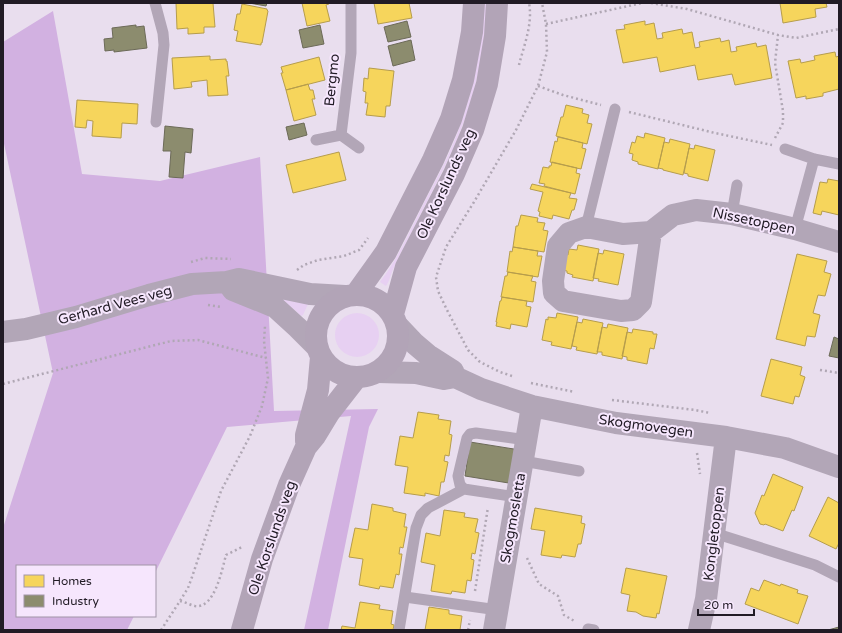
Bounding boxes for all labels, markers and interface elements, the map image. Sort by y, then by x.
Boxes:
street label: Bergmo [321,53,343,107]
street label: Ole Korslunds veg [413,126,479,242]
street label: Nissetoppen [711,204,797,238]
street label: Gerhard Vees veg [56,282,174,328]
street label: Skogmovegen [598,411,694,441]
street label: Skogmosletta [497,472,529,564]
street label: Ole Korslunds veg [244,478,300,598]
street label: Kongletoppen [700,486,728,582]
legend [16,565,156,617]
text: Homes [52,574,92,588]
scale bar [698,591,754,617]
text: Industry [52,594,99,608]
text: 20 m [704,598,733,612]

